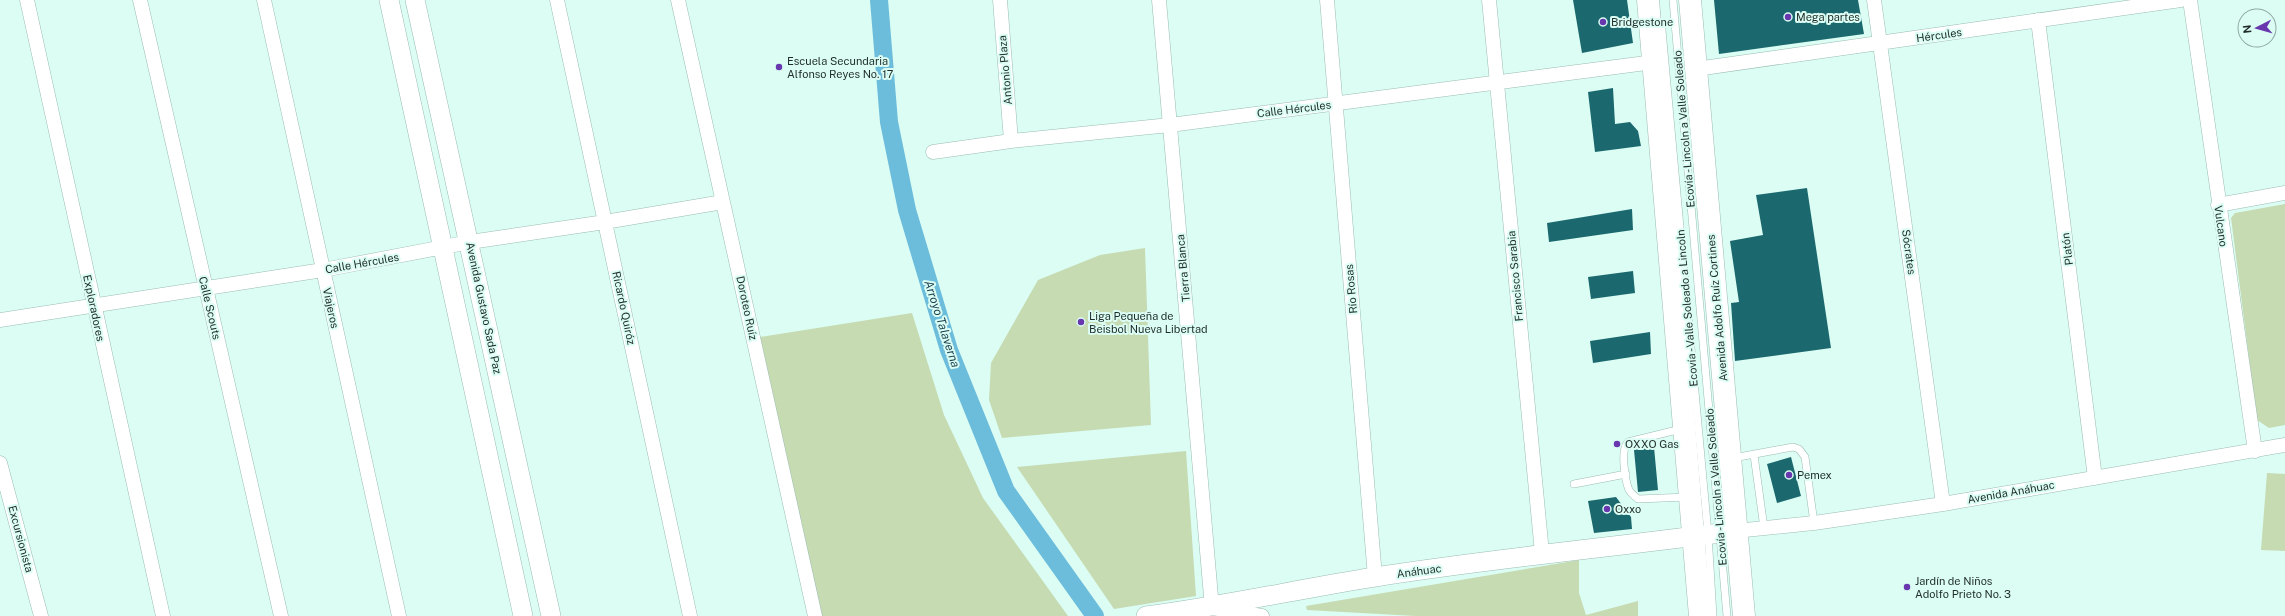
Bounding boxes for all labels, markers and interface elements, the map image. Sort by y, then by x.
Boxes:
north arrow [2237,8,2277,48]
place label: Mega partes [1796,11,1860,23]
marker: Mega partes [1783,12,1793,22]
place label: Bridgestone [1611,16,1673,28]
marker: Bridgestone [1598,17,1608,27]
text: N [2241,24,2253,34]
street label: Hércules [1915,26,1963,44]
street label: Antonio Plaza [996,35,1014,105]
street label: Ecovía - Lincoln a Valle Soleado [1671,50,1697,208]
place label: Escuela Secundaria Alfonso Reyes No. 17 [787,55,894,80]
marker: Escuela Secundaria Alfonso Reyes No. 17 [774,62,784,72]
street label: Calle Hércules [1256,98,1332,120]
street label: Vulcano [2212,205,2230,247]
street label: Ecovía - Valle Soleado a Lincoln [1674,229,1700,387]
street label: Sócrates [1900,229,1918,276]
street label: Francisco Sarabia [1505,230,1525,322]
street label: Platón [2059,232,2075,266]
street label: Tierra Blanca [1174,234,1192,302]
street label: Avenida Adolfo Ruíz Cortines [1705,234,1729,382]
street label: Avenida Gustavo Sada Paz [464,241,504,375]
street label: Calle Hércules [324,251,400,275]
street label: Río Rosas [1343,263,1359,314]
street label: Ricardo Quiróz [610,270,638,346]
street label: Exploradores [81,274,107,343]
street label: Calle Scouts [197,275,223,341]
street label: Doroteo Ruíz [734,275,760,341]
water label: Arroyo Talaverna [921,279,963,369]
street label: Viajeros [321,287,341,330]
place label: Liga Pequeña de Beisbol Nueva Libertad [1089,310,1208,335]
marker: Liga Pequeña de Beisbol Nueva Libertad [1076,317,1086,327]
street label: Ecovía - Lincoln a Valle Soleado [1703,408,1729,566]
place label: OXXO Gas [1625,438,1679,450]
marker: OXXO Gas [1612,439,1622,449]
place label: Pemex [1797,469,1832,481]
marker: Pemex [1784,470,1794,480]
street label: Avenida Anáhuac [1967,478,2055,506]
place label: Oxxo [1615,503,1641,515]
street label: Excursionista [6,504,36,574]
marker: Oxxo [1602,504,1612,514]
street label: Anáhuac [1396,562,1442,580]
place label: Jardín de Niños Adolfo Prieto No. 3 [1915,575,2011,600]
marker: Jardín de Niños Adolfo Prieto No. 3 [1902,582,1912,592]

